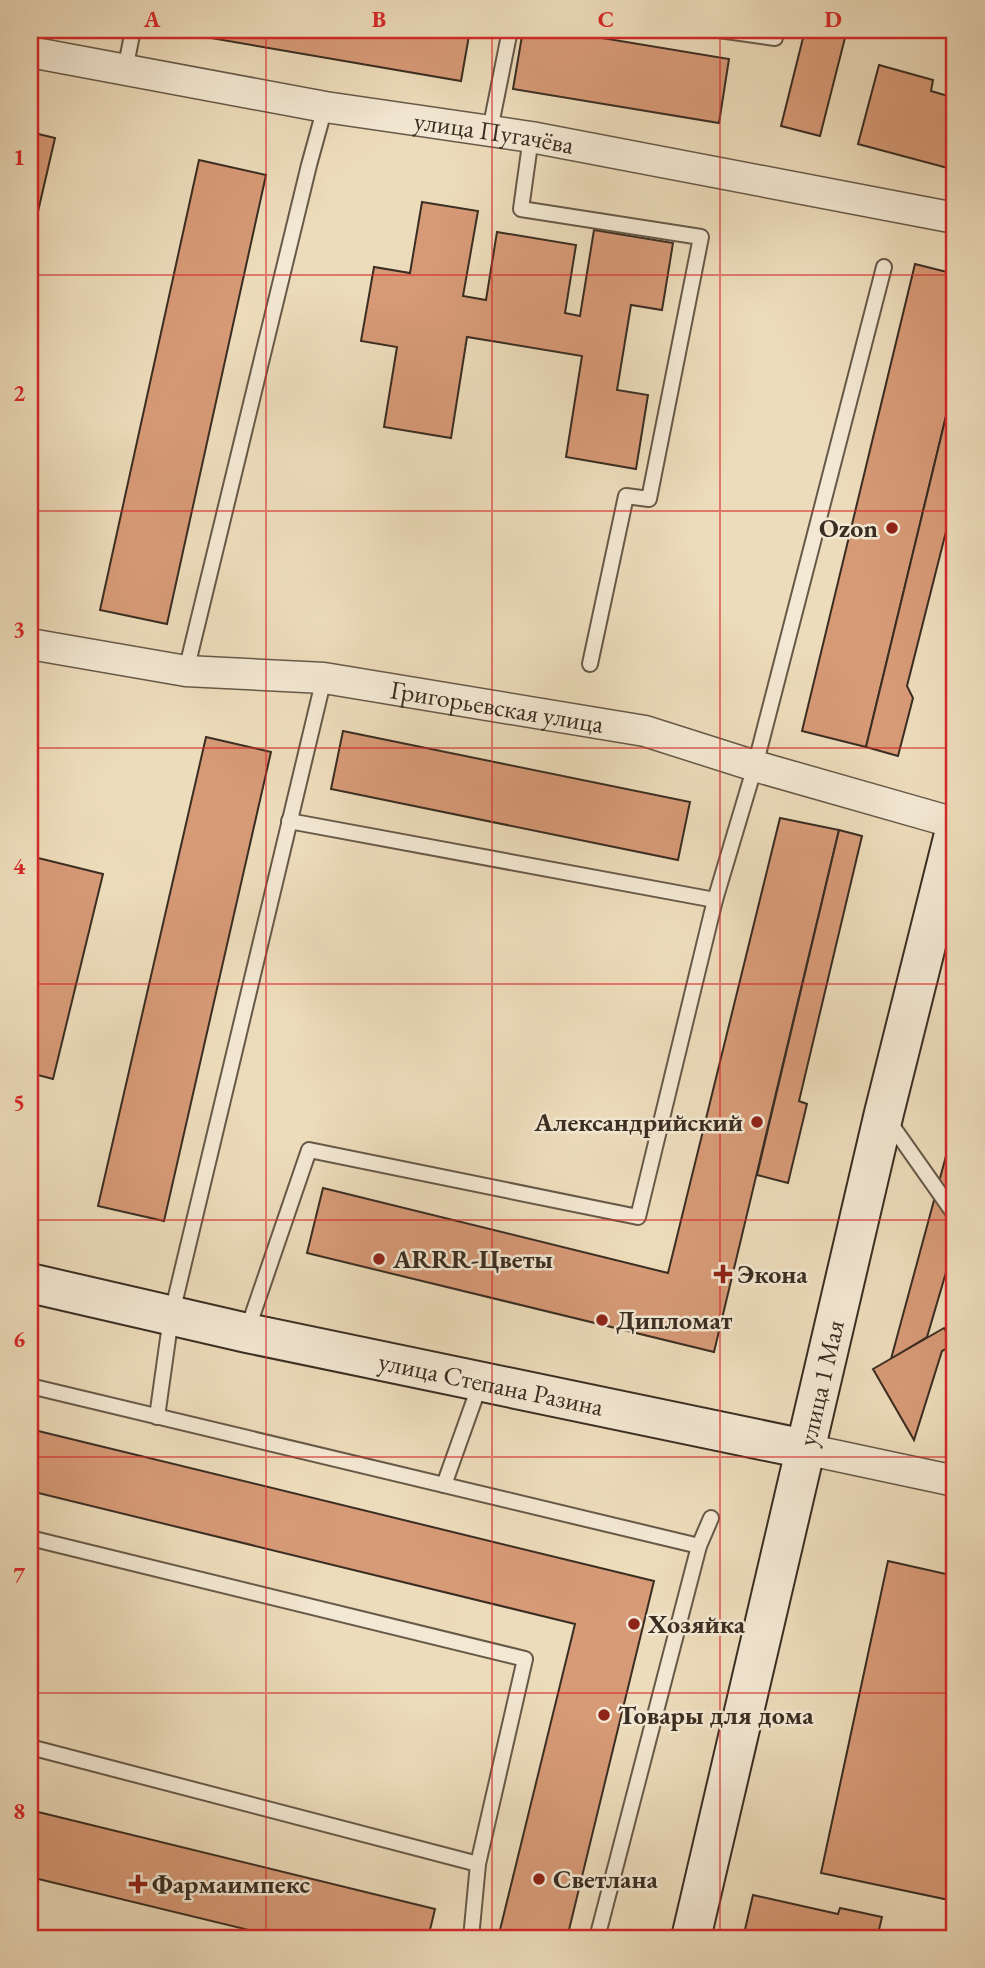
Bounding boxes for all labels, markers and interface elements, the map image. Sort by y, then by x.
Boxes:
text: A [143,4,161,34]
text: B [372,4,386,34]
text: C [598,4,614,34]
text: D [824,4,842,34]
street label: улица Пугачёва [412,103,577,162]
text: 1 [13,142,25,172]
text: 2 [13,378,25,408]
place label: Ozon [819,511,878,545]
marker: Ozon [884,520,900,536]
text: 3 [13,614,25,644]
street label: Григорьевская улица [388,672,607,741]
text: 4 [13,851,26,881]
text: 5 [13,1087,25,1117]
place label: Александрийский [533,1105,743,1139]
marker: Александрийский [749,1114,765,1130]
place label: ARRR-Цветы [392,1242,553,1276]
marker: ARRR-Цветы [371,1251,387,1267]
place label: Экона [737,1257,808,1291]
marker: Экона [715,1266,731,1282]
place label: Дипломат [616,1303,733,1337]
marker: Дипломат [594,1312,610,1328]
street label: улица 1 Мая [790,1317,852,1449]
text: 6 [13,1324,25,1354]
street label: улица Степана Разина [376,1344,607,1424]
text: 7 [13,1560,26,1590]
place label: Хозяйка [647,1607,746,1641]
marker: Хозяйка [626,1616,642,1632]
place label: Товары для дома [618,1698,814,1732]
marker: Товары для дома [596,1707,612,1723]
text: 8 [13,1796,25,1826]
place label: Светлана [553,1862,658,1896]
place label: Фармаимпекс [152,1867,311,1901]
marker: Светлана [531,1871,547,1887]
marker: Фармаимпекс [130,1876,146,1892]

